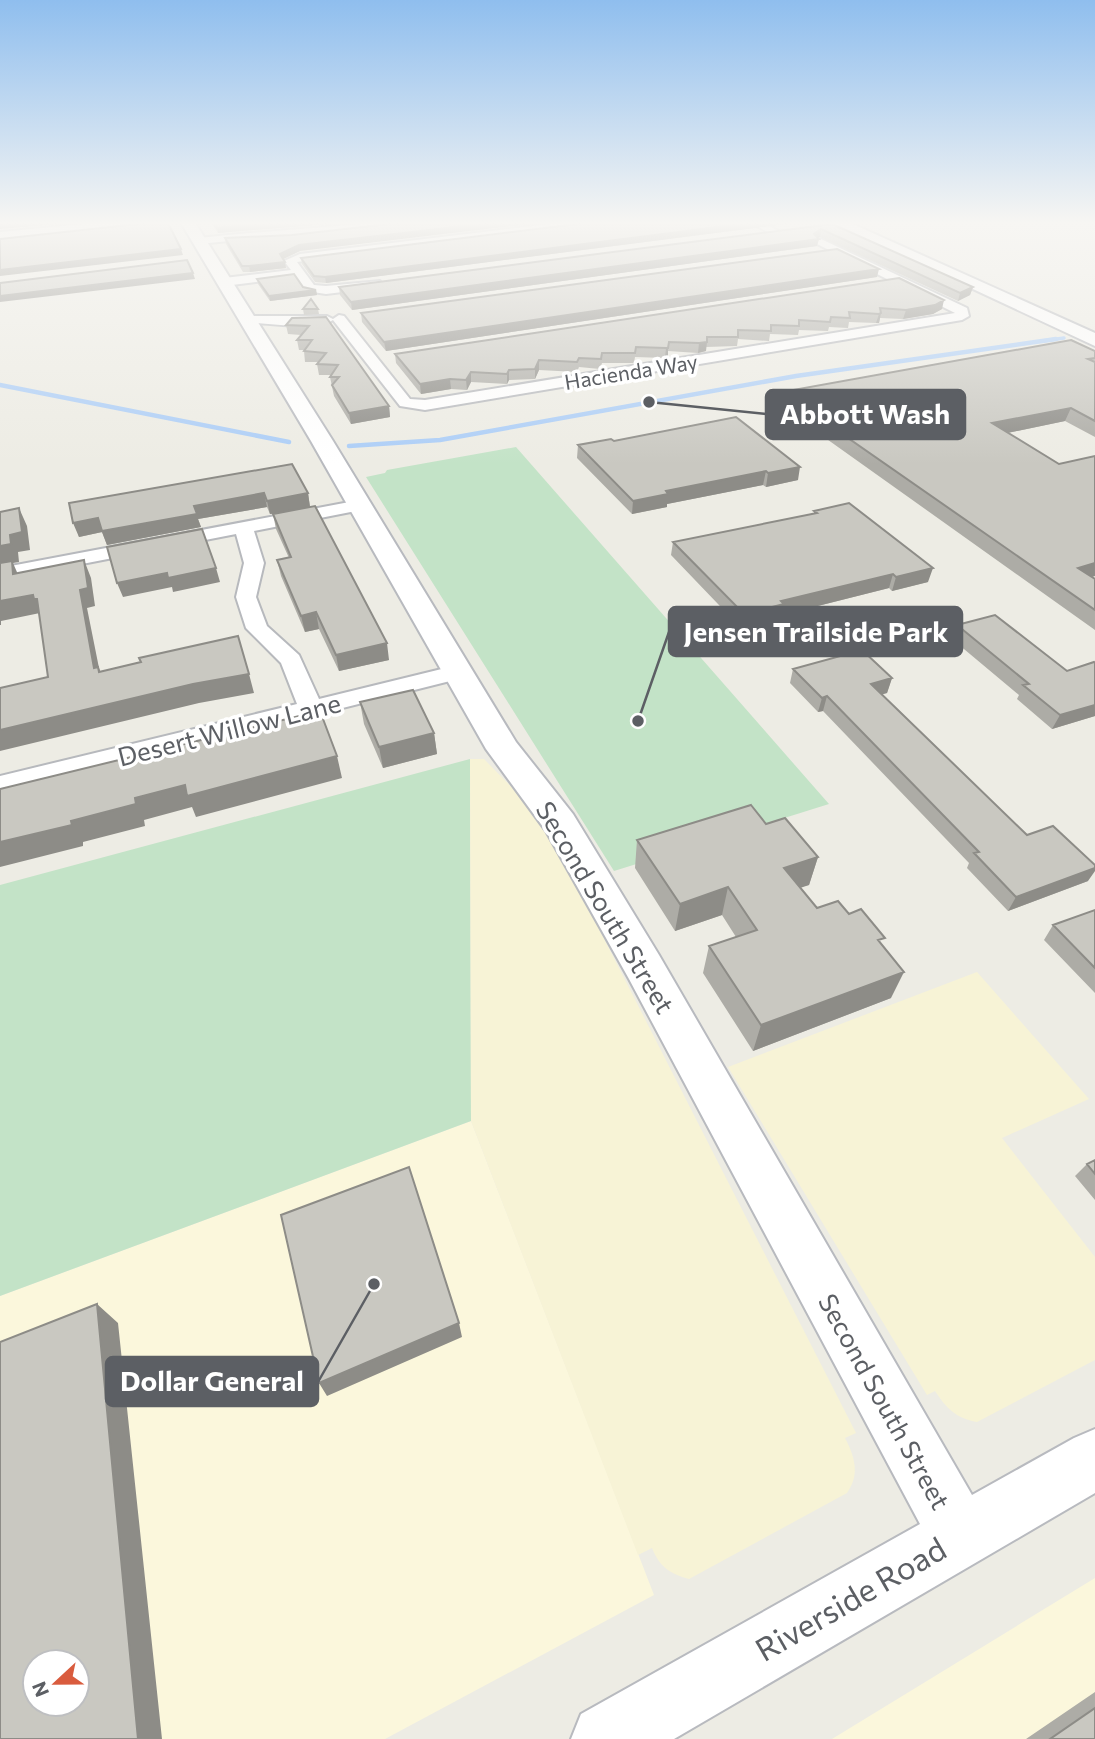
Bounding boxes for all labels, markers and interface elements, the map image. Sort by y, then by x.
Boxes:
street label: Hacienda Way [563,348,700,394]
callout: Abbott Wash [766,390,965,439]
text: Abbott Wash [780,396,950,430]
callout: Jensen Trailside Park [669,607,962,656]
text: Jensen Trailside Park [684,614,948,648]
street label: Desert Willow Lane [114,686,344,772]
street label: Second South Street [530,795,682,1019]
street label: Second South Street [813,1288,957,1514]
callout: Dollar General [106,1357,318,1406]
text: Dollar General [120,1363,304,1397]
street label: Riverside Road [747,1527,953,1669]
north arrow [21,1648,91,1718]
text: N [26,1679,53,1700]

